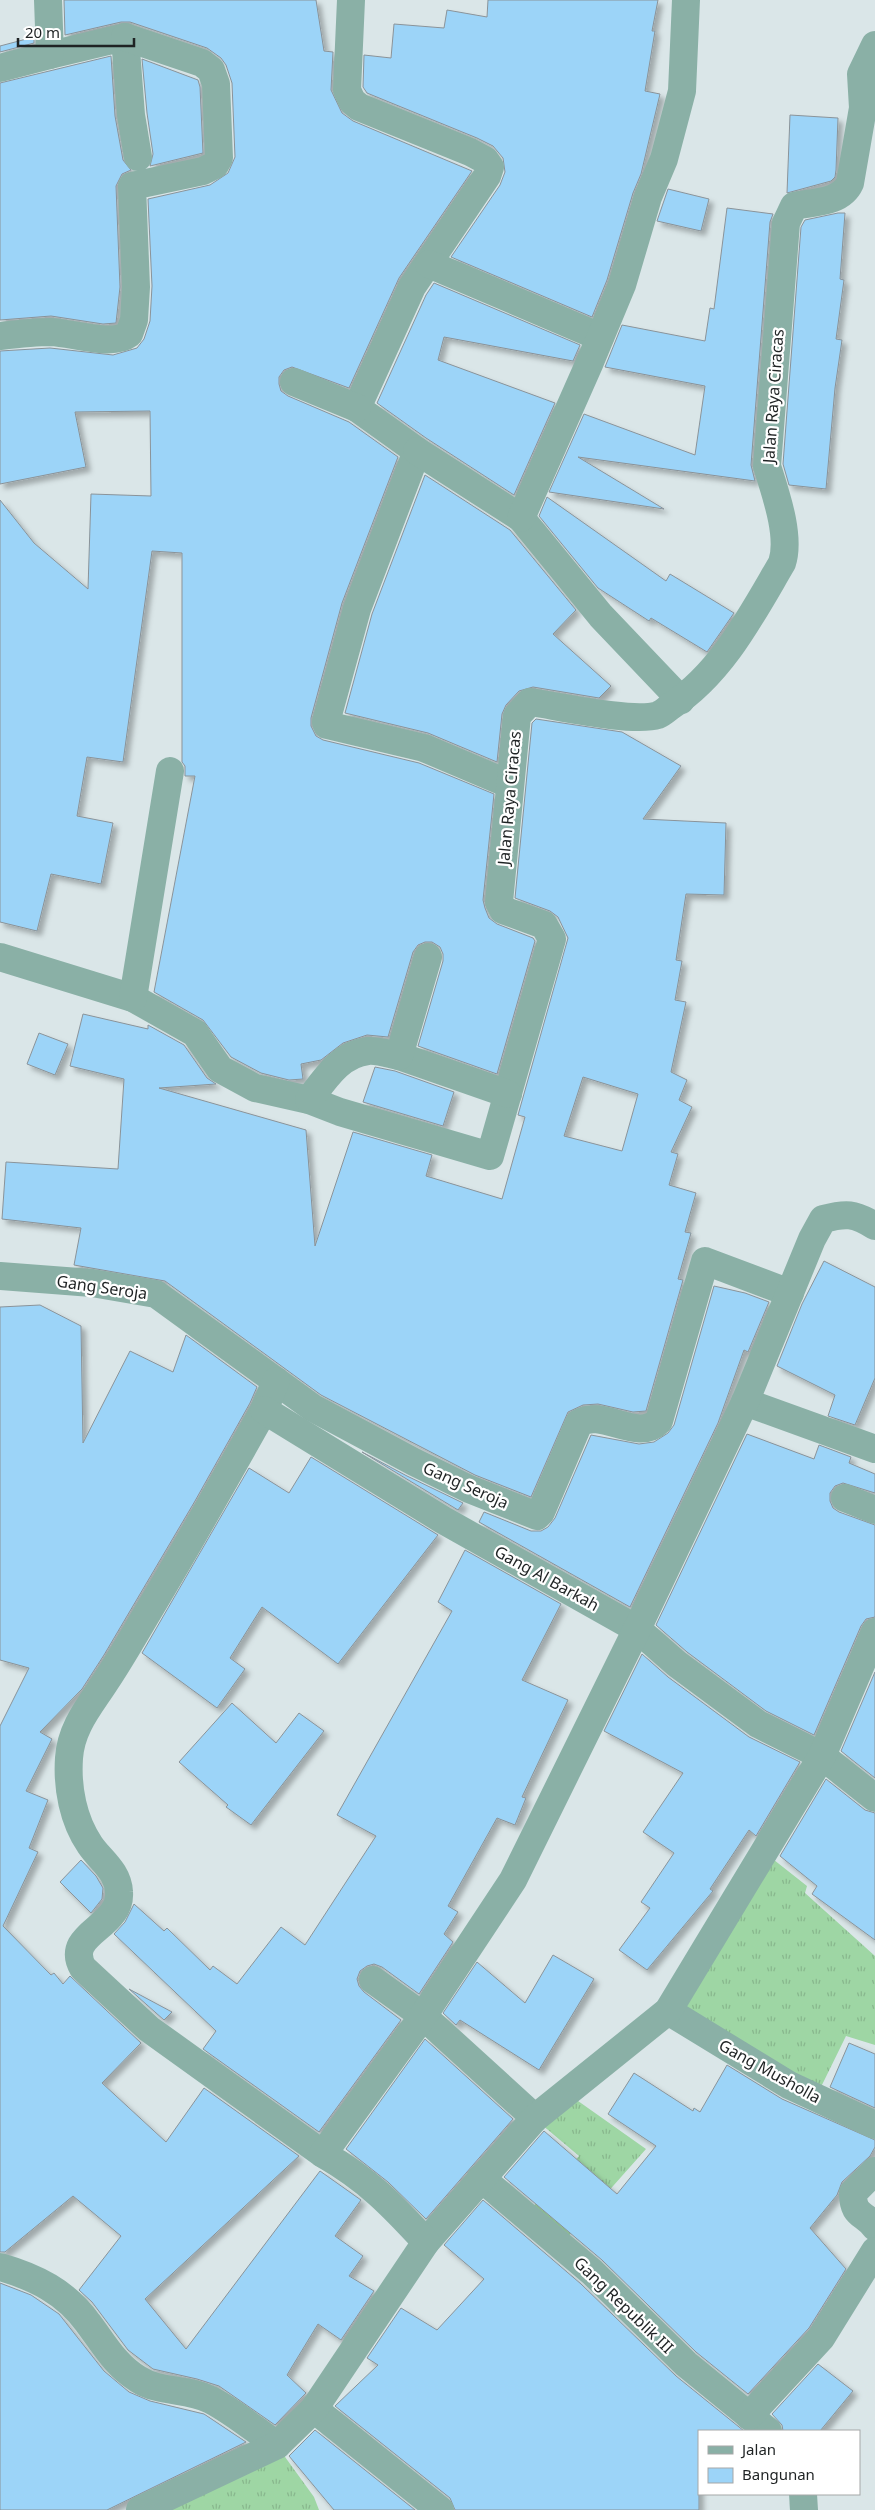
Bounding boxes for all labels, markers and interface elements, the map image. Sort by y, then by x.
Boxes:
scale bar [18,15,134,47]
text: 20 m [25,22,60,42]
street label: Jalan Raya Ciracas [757,328,789,466]
street label: Jalan Raya Ciracas [492,730,526,868]
street label: Gang Seroja [55,1270,149,1304]
street label: Gang Seroja [420,1456,512,1514]
street label: Gang Al Barkah [491,1540,603,1616]
street label: Gang Musholla [715,2034,825,2108]
street label: Gang Republik III [569,2252,679,2358]
legend [698,2430,860,2495]
text: Jalan [740,2439,776,2459]
text: Bangunan [742,2464,815,2484]

